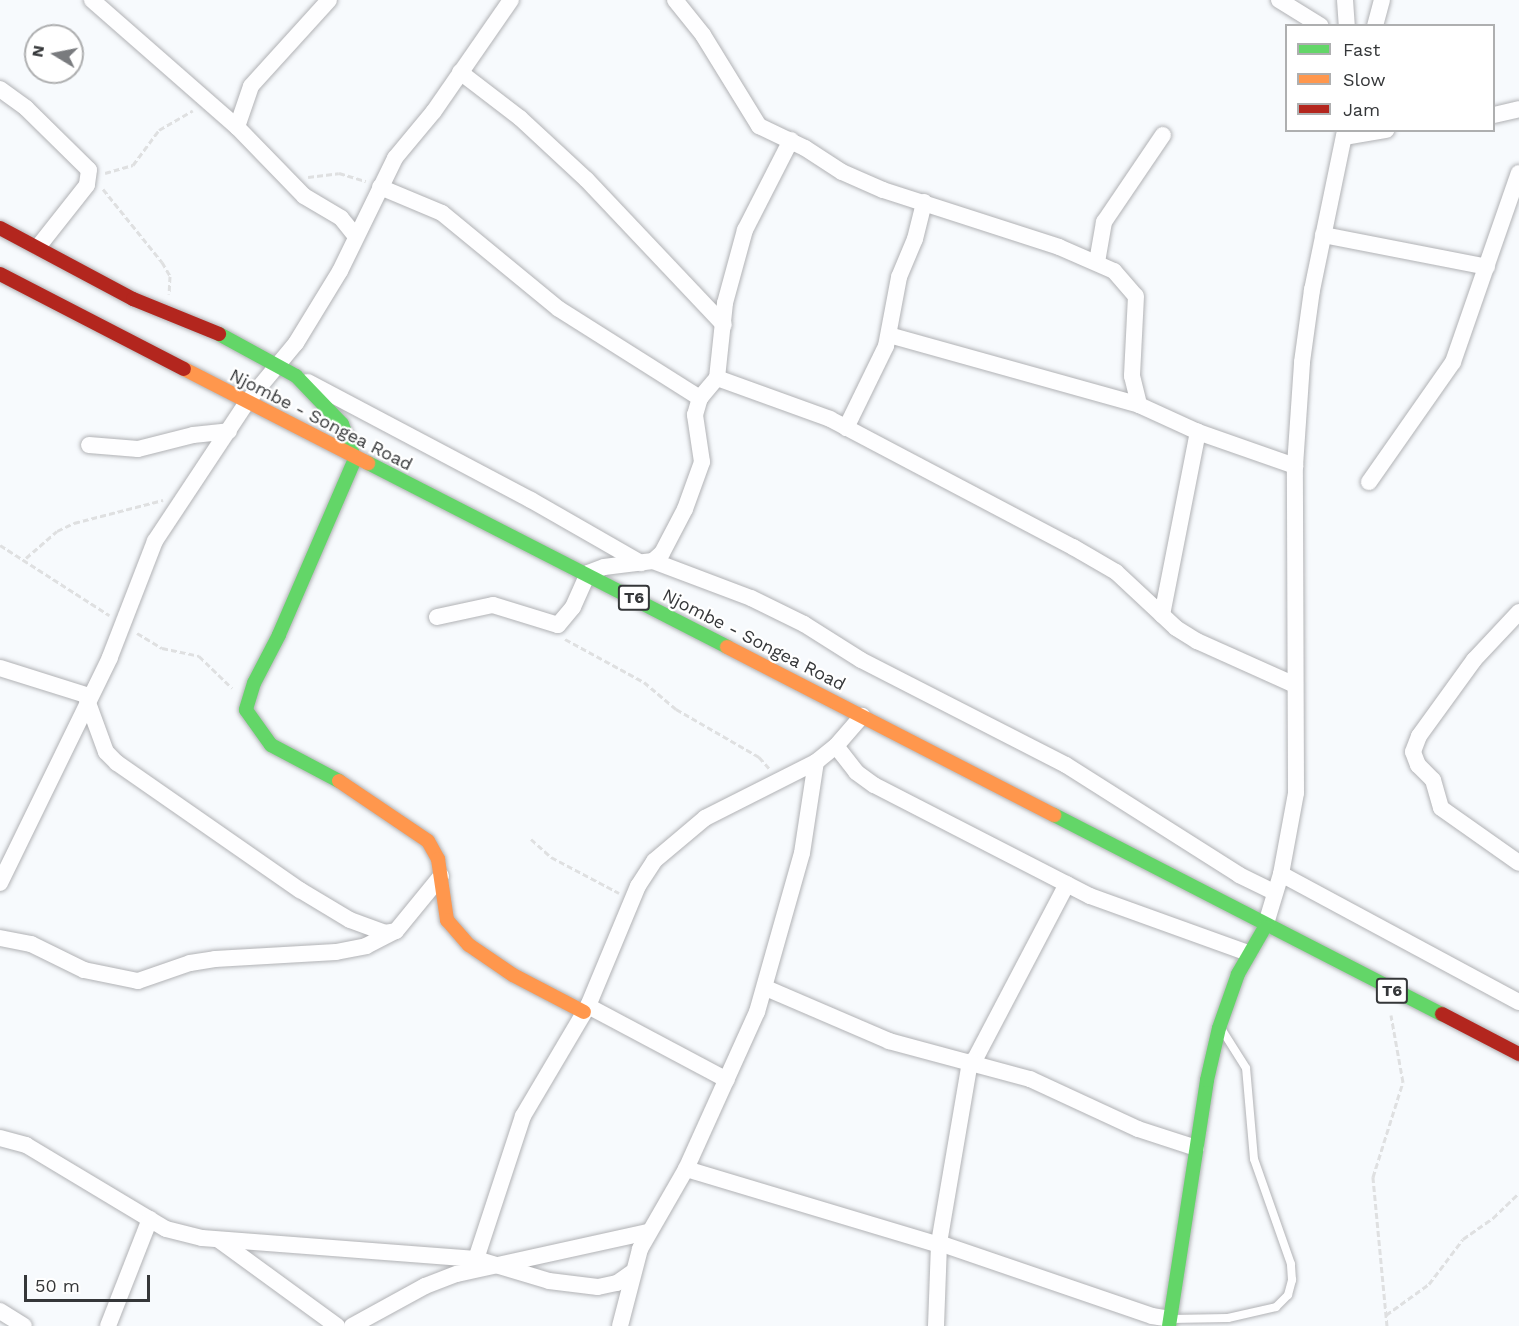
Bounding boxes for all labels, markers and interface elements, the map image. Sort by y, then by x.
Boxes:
north arrow [24,24,84,84]
legend [1285,24,1495,132]
text: Fast [1343,39,1380,60]
text: N [27,44,48,59]
text: Slow [1343,69,1386,90]
text: Jam [1343,99,1380,120]
street label: Njombe - Songea Road [226,364,416,476]
street label: Njombe - Songea Road [659,584,849,696]
road number: T6 [618,585,650,611]
road number: T6 [1376,978,1408,1004]
scale bar [27,1263,153,1301]
text: 50 m [35,1275,80,1296]

